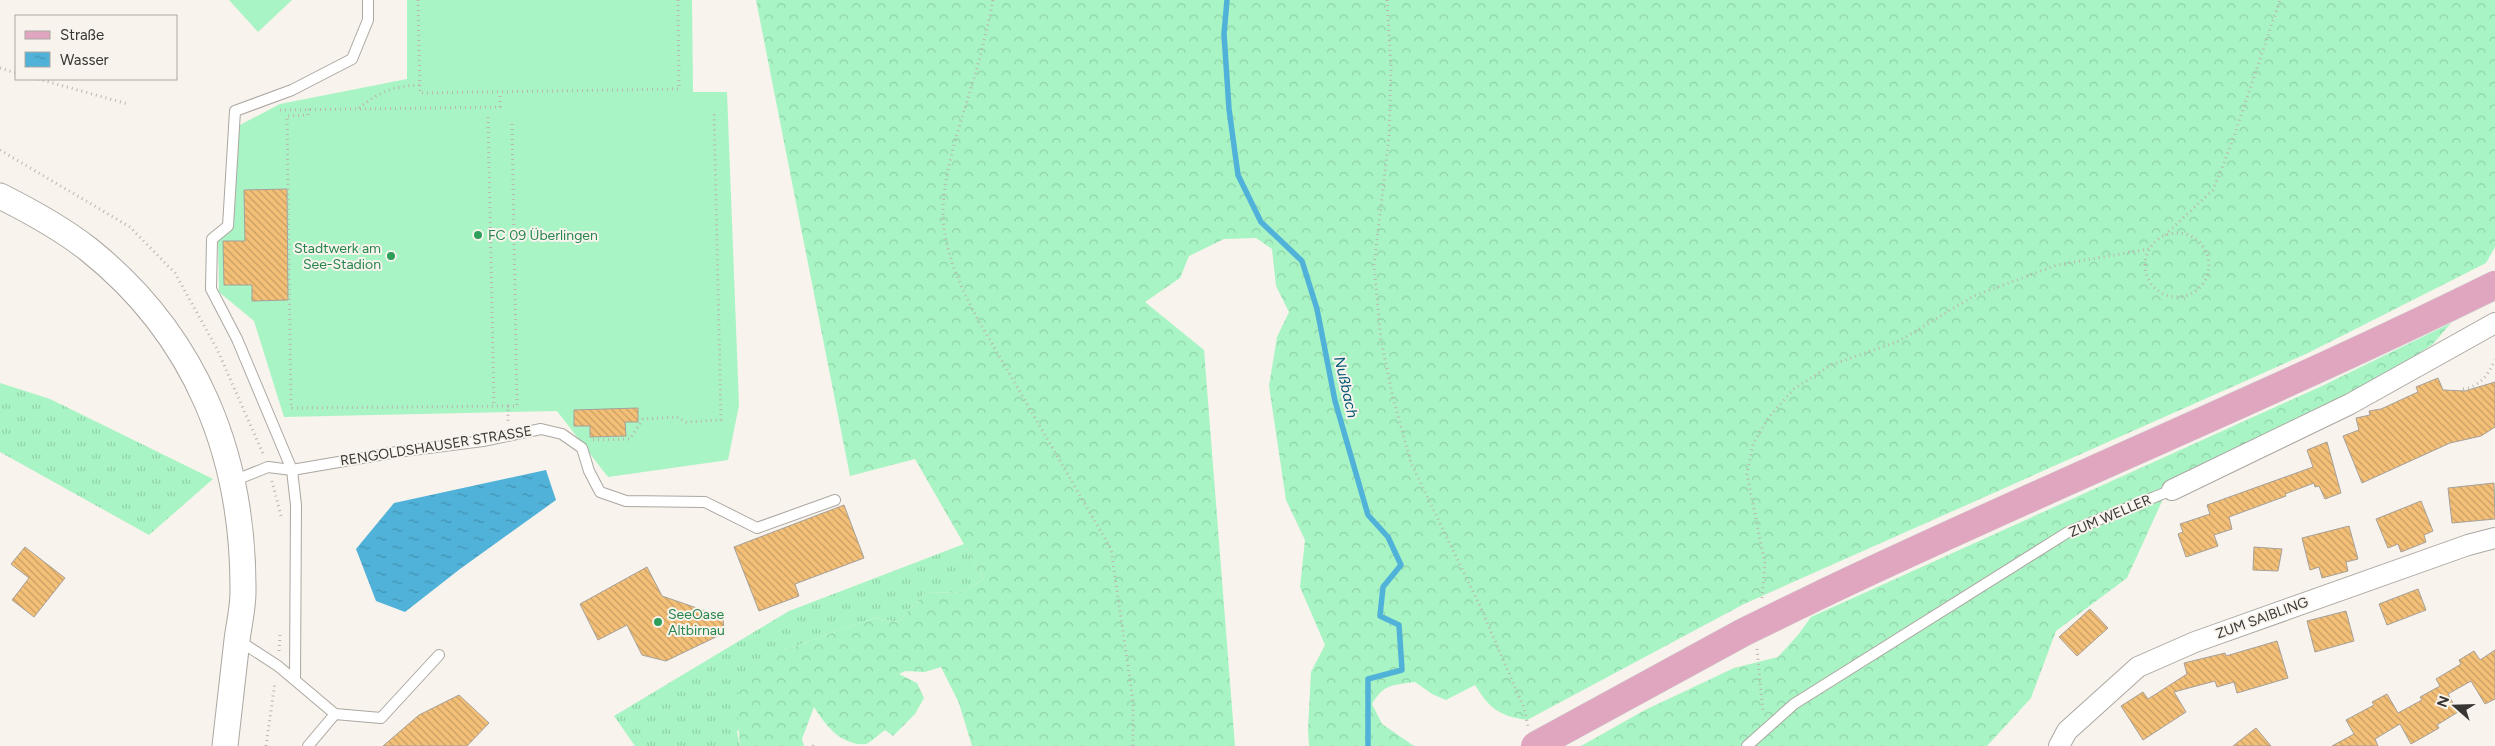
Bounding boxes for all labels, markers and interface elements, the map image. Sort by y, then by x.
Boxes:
legend [15,15,178,80]
text: Straße [60,26,104,44]
text: Wasser [60,51,109,69]
place label: FC 09 Überlingen [488,227,598,244]
marker: FC 09 Überlingen [472,229,484,241]
place label: Stadtwerk am See-Stadion [294,240,381,273]
marker: Stadtwerk am See-Stadion [385,250,397,262]
water label: Nußbach [1330,354,1362,420]
street label: RENGOLDSHAUSER STRASSE [339,422,533,470]
street label: ZUM WELLER [2066,491,2154,541]
street label: ZUM SAIBLING [2213,593,2311,643]
place label: SeeOase Altbirnau [668,606,725,639]
marker: SeeOase Altbirnau [652,616,664,628]
north arrow [2430,681,2480,731]
text: N [2433,694,2453,710]

